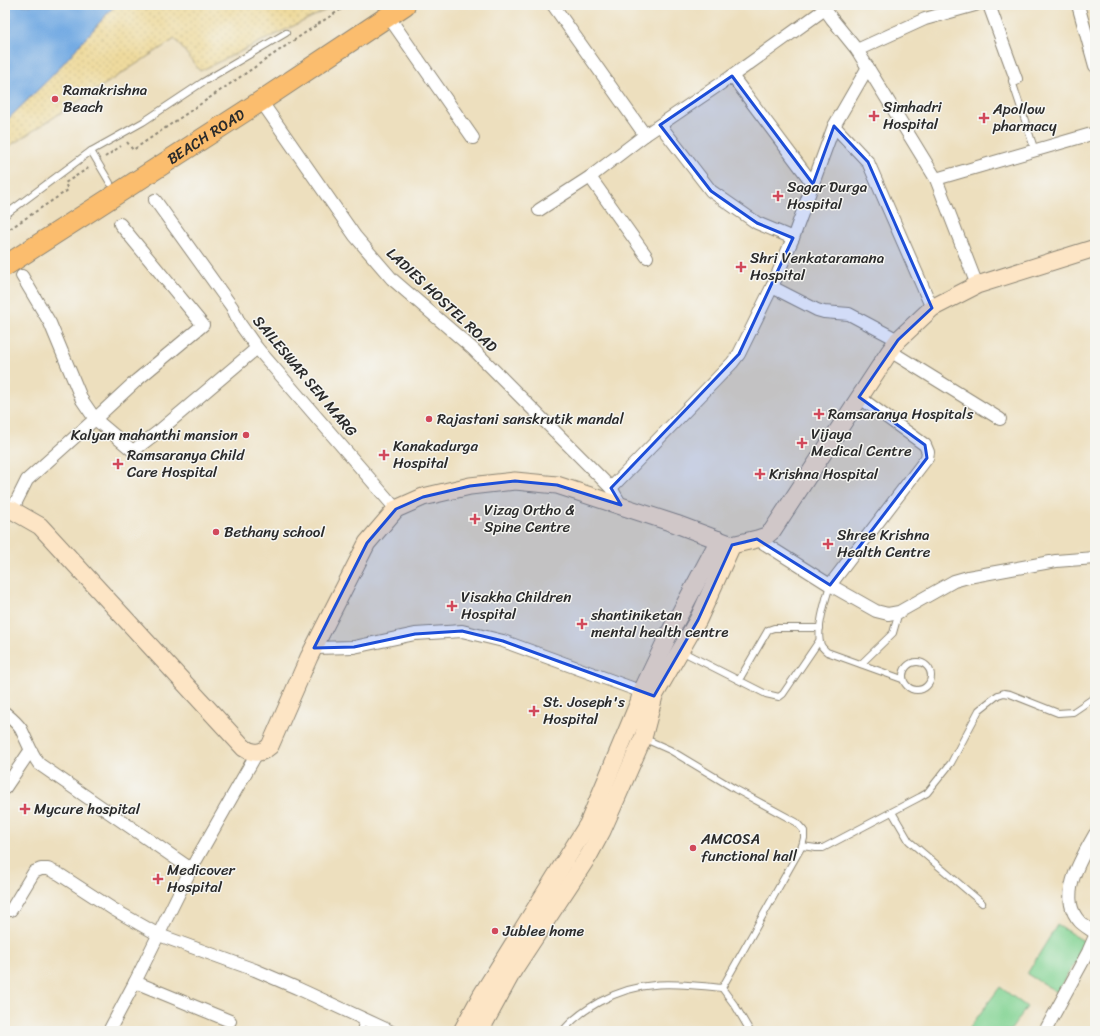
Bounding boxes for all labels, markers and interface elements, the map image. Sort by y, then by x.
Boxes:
place label: Ramakrishna Beach [63,77,148,120]
marker: Ramakrishna Beach [50,94,60,104]
place label: Simhadri Hospital [883,94,943,137]
place label: Apollow pharmacy [992,96,1057,139]
street label: BEACH ROAD [162,102,250,171]
marker: Simhadri Hospital [868,110,880,122]
marker: Apollow pharmacy [978,112,990,124]
place label: Sagar Durga Hospital [787,174,868,217]
marker: Sagar Durga Hospital [772,190,784,202]
street label: LADIES HOSTEL ROAD [380,241,504,359]
place label: Shri Venkataramana Hospital [750,245,885,288]
marker: Shri Venkataramana Hospital [735,261,747,273]
street label: SAILESWAR SEN MARG [246,309,364,443]
place label: Ramsaranya Hospitals [828,401,973,427]
place label: Rajastani sanskrutik mandal [437,406,624,432]
marker: Ramsaranya Hospitals [813,408,825,420]
marker: Rajastani sanskrutik mandal [424,414,434,424]
place label: Vijaya Medical Centre [811,421,912,464]
place label: Kalyan mahanthi mansion [71,422,238,448]
marker: Kalyan mahanthi mansion [241,430,251,440]
place label: Kanakadurga Hospital [393,433,478,476]
marker: Vijaya Medical Centre [796,437,808,449]
place label: Ramsaranya Child Care Hospital [127,442,245,485]
marker: Kanakadurga Hospital [378,449,390,461]
marker: Ramsaranya Child Care Hospital [112,458,124,470]
place label: Krishna Hospital [769,461,879,487]
marker: Krishna Hospital [754,468,766,480]
place label: Vizag Ortho & Spine Centre [484,497,575,540]
marker: Vizag Ortho & Spine Centre [469,513,481,525]
place label: Bethany school [224,519,325,545]
place label: Shree Krishna Health Centre [837,522,931,565]
marker: Bethany school [211,527,221,537]
marker: Shree Krishna Health Centre [822,538,834,550]
place label: Visakha Children Hospital [461,584,571,627]
marker: Visakha Children Hospital [446,600,458,612]
place label: shantiniketan mental health centre [590,602,729,645]
marker: shantiniketan mental health centre [576,618,588,630]
place label: St. Joseph's Hospital [543,689,625,732]
marker: St. Joseph's Hospital [528,705,540,717]
place label: Mycure hospital [34,796,141,822]
marker: Mycure hospital [19,803,31,815]
place label: AMCOSA functional hall [700,826,798,869]
marker: AMCOSA functional hall [688,843,698,853]
place label: Medicover Hospital [167,857,236,900]
marker: Medicover Hospital [152,873,164,885]
place label: Jublee home [502,918,584,944]
marker: Jublee home [490,926,500,936]

